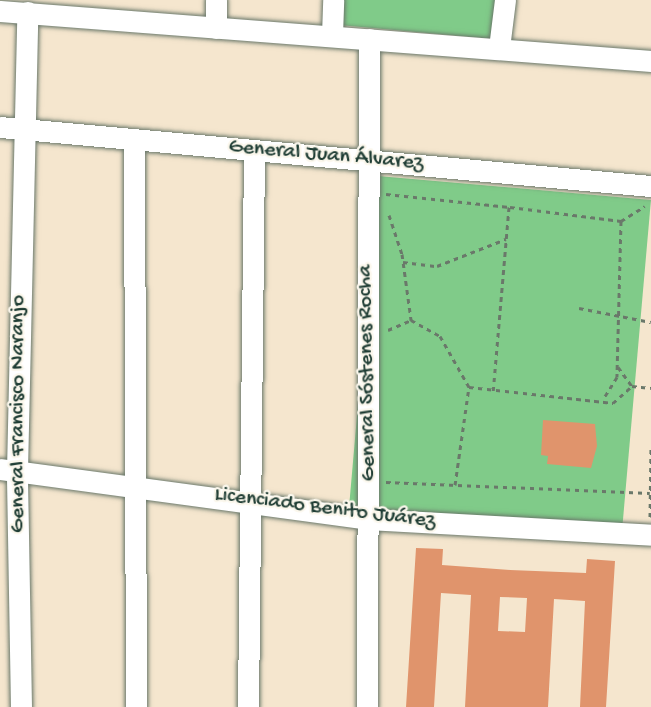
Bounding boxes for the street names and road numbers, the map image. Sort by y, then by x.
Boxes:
street label: General Juan Álvarez [227,134,425,178]
street label: General Sóstenes Rocha [353,264,383,482]
street label: General Francisco Naranjo [6,295,32,533]
street label: Licenciado Benito Juárez [213,482,437,536]

